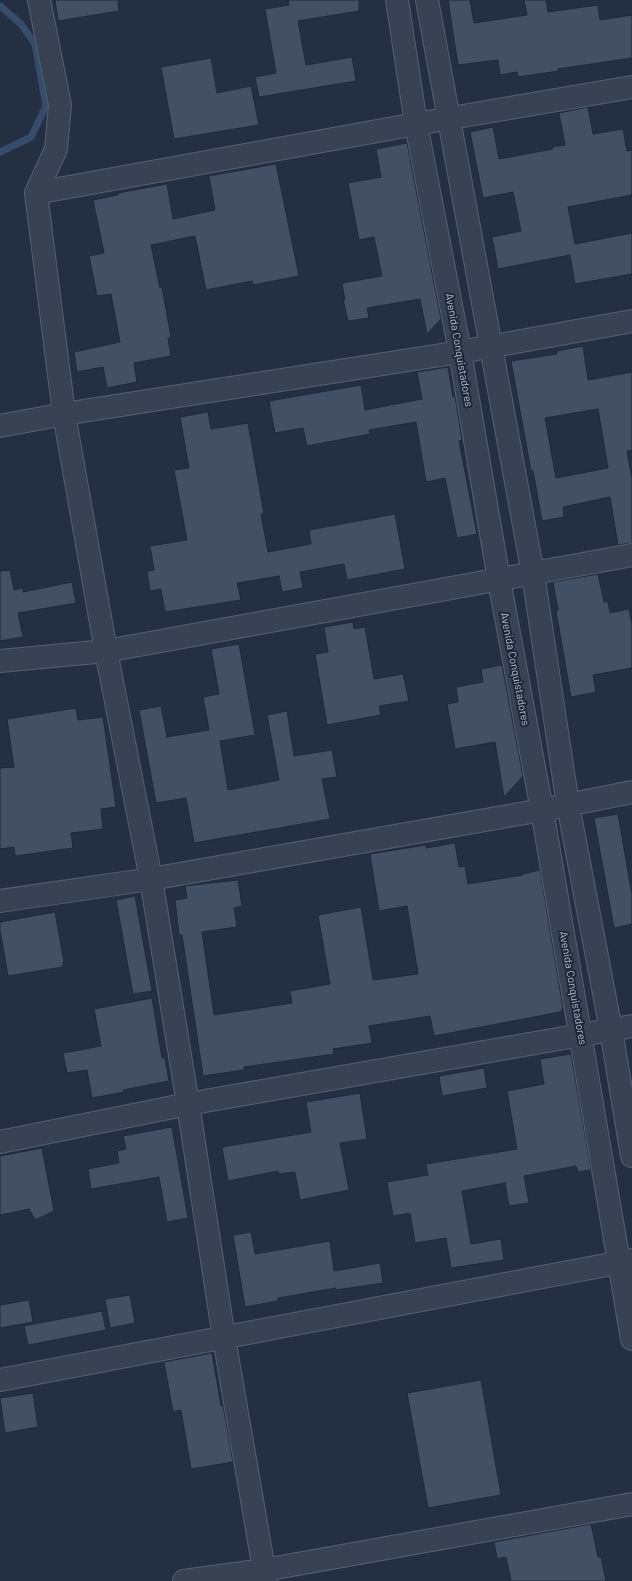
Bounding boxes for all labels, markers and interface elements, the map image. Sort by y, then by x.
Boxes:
street label: Avenida Conquistadores [443,292,475,408]
street label: Avenida Conquistadores [498,611,532,727]
street label: Avenida Conquistadores [557,930,589,1046]

